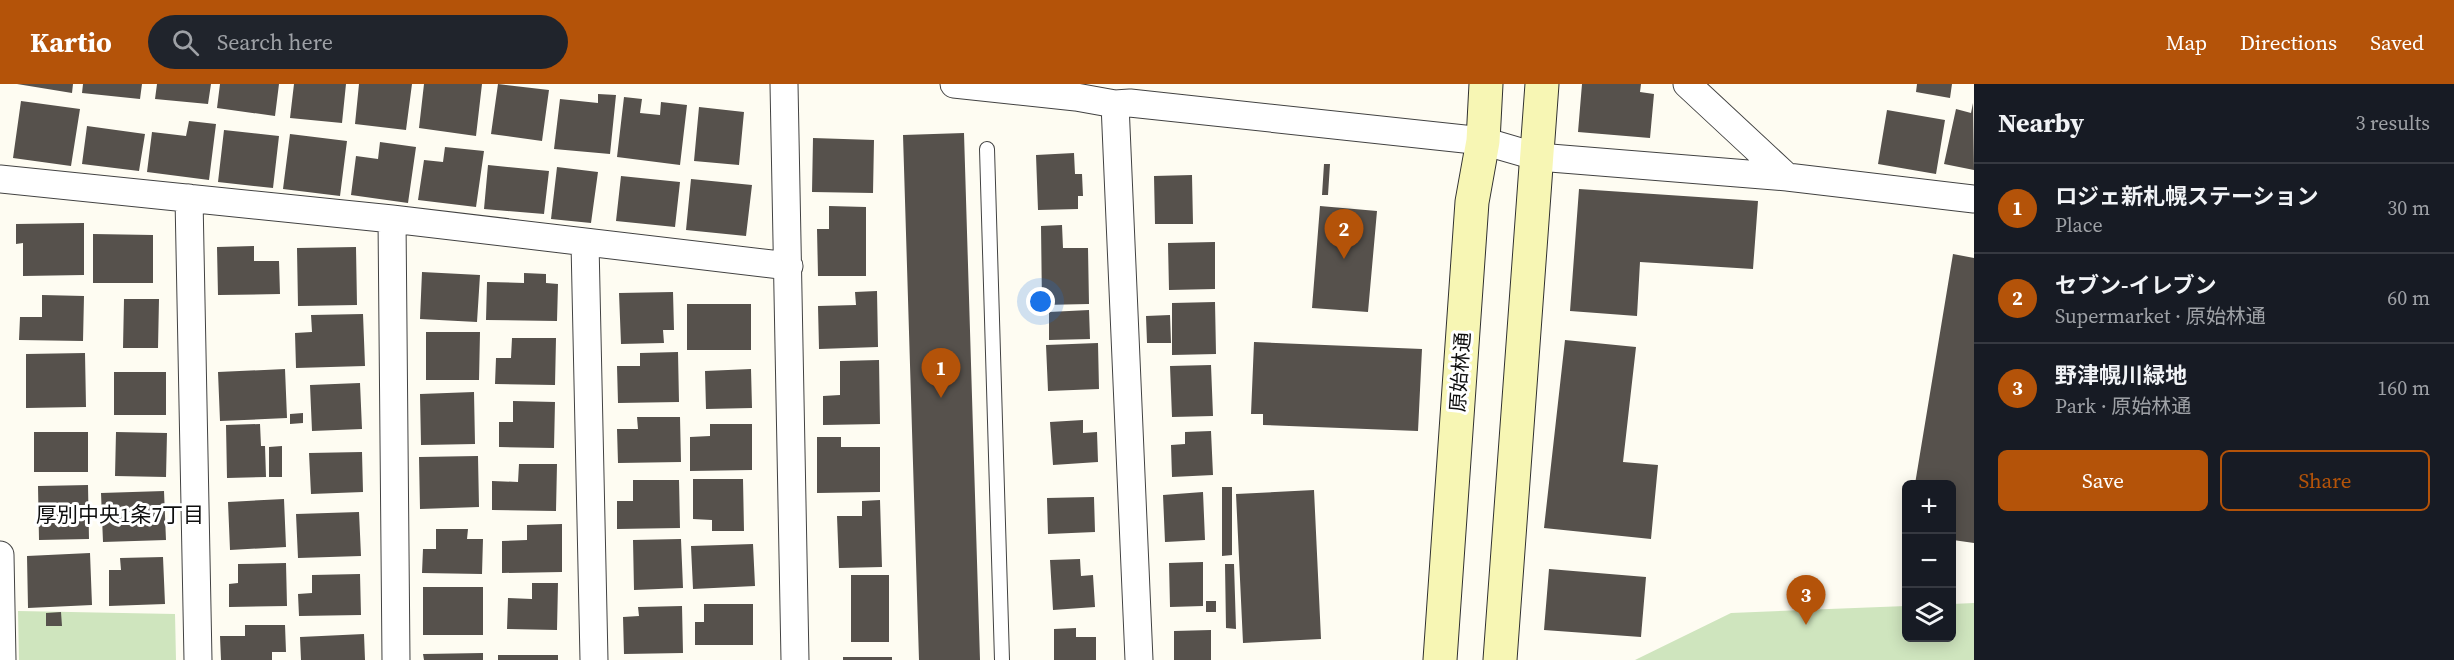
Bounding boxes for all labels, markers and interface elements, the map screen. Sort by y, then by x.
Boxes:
search box [148,15,568,69]
text: Kartio [30,23,112,61]
icon: search [169,26,202,59]
text: Search here [217,27,333,57]
text: Map [2166,28,2207,57]
text: Directions [2240,28,2337,57]
text: Saved [2370,28,2424,57]
text: Nearby [1998,105,2084,141]
text: 3 results [2355,109,2430,137]
text: ロジェ新札幌ステーション [2055,181,2319,211]
text: 1 [2012,194,2023,222]
text: 30 m [2387,194,2430,222]
pin: 2 [1324,210,1364,259]
text: Place [2055,211,2103,239]
text: セブン-イレブン [2055,270,2216,300]
text: 2 [2012,284,2023,312]
text: 60 m [2387,284,2430,312]
your location [1026,287,1055,316]
text: Supermarket · 原始林通 [2055,302,2266,330]
street label: 原始林通 [1443,331,1477,413]
pin: 1 [922,348,960,398]
text: 野津幌川緑地 [2055,360,2187,390]
text: 3 [2012,374,2023,402]
text: 160 m [2377,374,2430,402]
text: Park · 原始林通 [2055,392,2191,420]
button: Save [1998,450,2208,511]
button: Share [2220,450,2430,511]
map controls [1902,480,1956,642]
button: + [1902,480,1956,534]
district label: 厚別中央1条7丁目 [36,500,204,529]
button: − [1902,534,1956,588]
pin: 3 [1786,576,1826,625]
button: layers [1902,588,1956,642]

